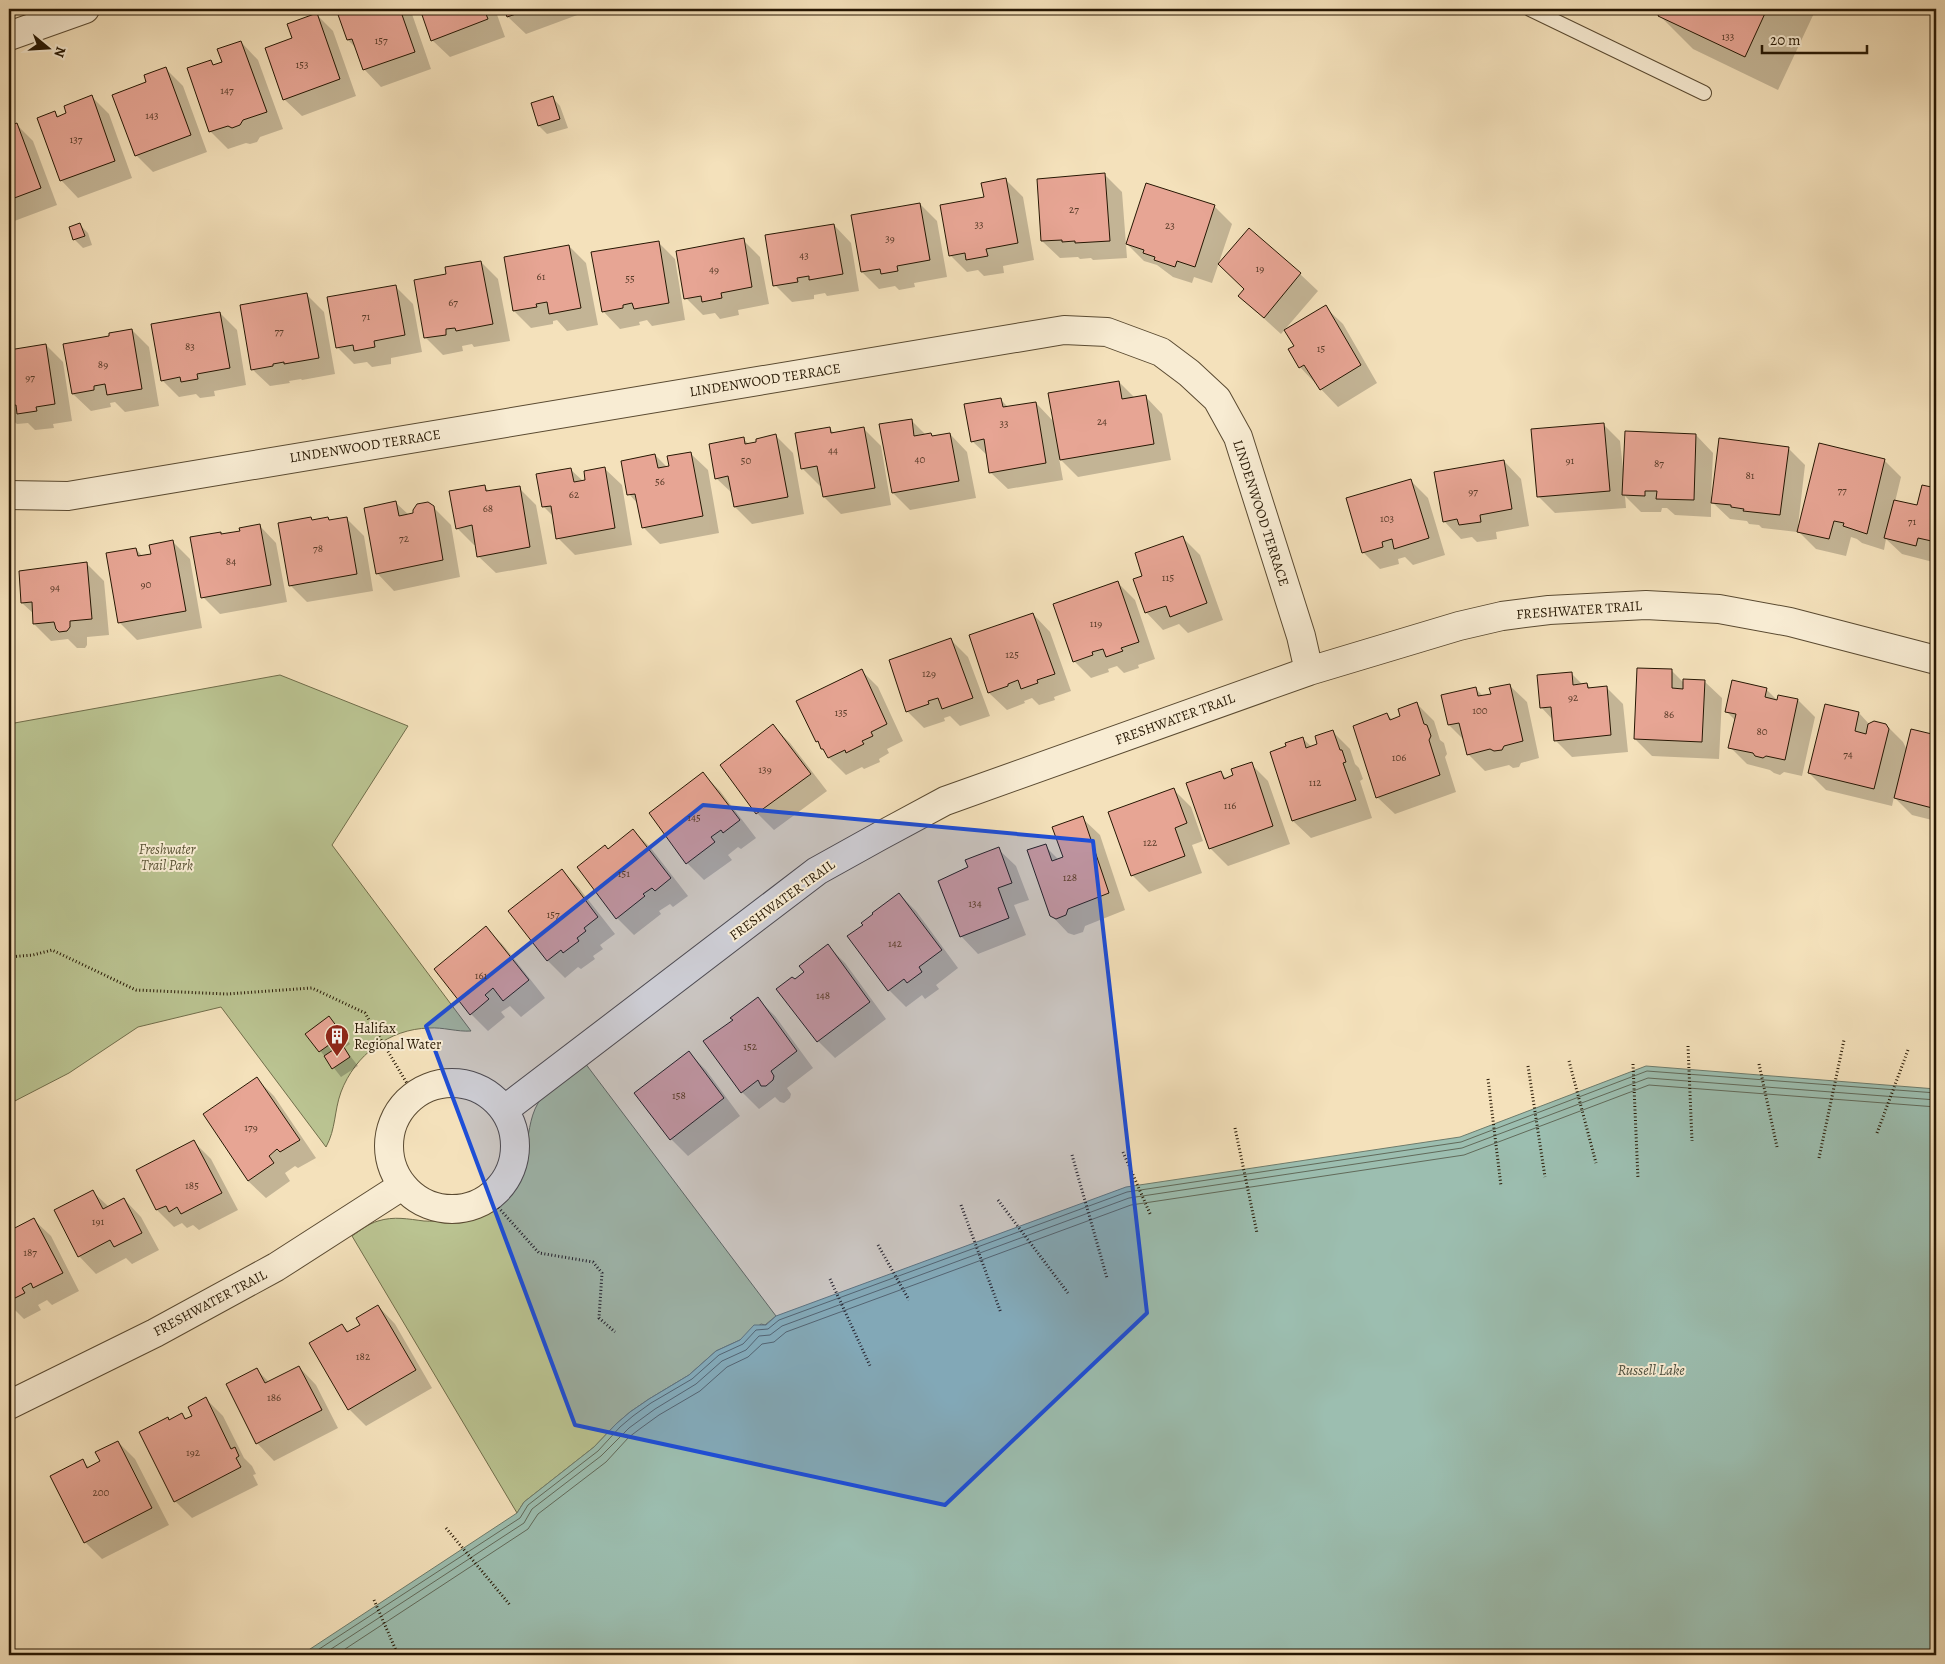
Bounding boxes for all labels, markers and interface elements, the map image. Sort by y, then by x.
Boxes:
north arrow [22,22,72,72]
scale bar [1762,22,1868,54]
house number: 133 [1722,29,1734,44]
text: 20 m [1770,30,1801,50]
house number: 157 [374,33,388,48]
text: N [49,44,70,60]
house number: 153 [295,57,309,72]
house number: 147 [220,83,234,98]
house number: 143 [145,108,159,123]
house number: 137 [70,132,83,147]
house number: 27 [1069,202,1079,217]
house number: 33 [974,217,984,232]
house number: 23 [1165,218,1175,233]
house number: 39 [885,231,895,246]
house number: 43 [799,248,809,263]
house number: 19 [1256,261,1264,276]
house number: 49 [709,262,719,277]
house number: 61 [537,269,546,284]
house number: 55 [625,271,635,286]
house number: 67 [448,295,458,310]
house number: 71 [362,309,370,324]
house number: 77 [274,324,284,339]
house number: 83 [185,339,195,354]
house number: 15 [1317,341,1326,356]
house number: 89 [98,357,108,372]
street label: LINDENWOOD TERRACE [688,359,842,401]
house number: 97 [25,370,35,385]
house number: 24 [1097,414,1107,429]
house number: 33 [999,416,1009,431]
street label: LINDENWOOD TERRACE [288,425,442,467]
street label: LINDENWOOD TERRACE [1228,437,1294,589]
house number: 44 [828,443,838,458]
house number: 40 [915,452,926,467]
house number: 50 [741,453,751,468]
house number: 91 [1566,453,1575,468]
house number: 87 [1654,456,1664,471]
house number: 81 [1745,468,1755,483]
house number: 56 [655,474,665,489]
house number: 77 [1837,483,1847,498]
house number: 97 [1468,484,1478,499]
house number: 62 [569,487,579,502]
house number: 68 [483,501,493,516]
house number: 103 [1380,511,1394,526]
house number: 71 [1908,514,1916,529]
house number: 72 [399,531,409,546]
house number: 78 [313,541,323,556]
house number: 84 [226,554,236,569]
house number: 115 [1162,570,1174,585]
house number: 90 [141,577,152,592]
house number: 94 [50,580,60,595]
street label: FRESHWATER TRAIL [1515,596,1643,624]
house number: 119 [1090,616,1102,631]
house number: 125 [1005,647,1019,662]
house number: 129 [922,666,936,681]
street label: FRESHWATER TRAIL [1113,688,1238,749]
house number: 92 [1568,690,1578,705]
house number: 100 [1472,703,1488,718]
house number: 135 [834,705,848,720]
house number: 86 [1664,707,1674,722]
house number: 80 [1756,724,1768,739]
house number: 74 [1843,747,1853,762]
house number: 106 [1392,750,1406,765]
house number: 139 [758,762,772,777]
house number: 112 [1309,775,1321,790]
house number: 116 [1224,798,1236,813]
house number: 145 [687,810,701,825]
house number: 122 [1143,835,1157,850]
park label: Freshwater Trail Park [139,840,196,875]
street label: FRESHWATER TRAIL [725,855,839,945]
house number: 151 [618,866,630,881]
house number: 128 [1063,870,1077,885]
house number: 134 [968,896,982,911]
house number: 157 [546,907,560,922]
house number: 142 [888,936,902,951]
house number: 161 [475,968,488,983]
house number: 148 [816,988,830,1003]
place label: Halifax Regional Water [354,1019,442,1054]
building icon: Halifax Regional Water [324,1023,350,1057]
house number: 152 [743,1039,757,1054]
house number: 158 [672,1088,686,1103]
house number: 179 [244,1120,258,1135]
house number: 185 [185,1178,199,1193]
house number: 191 [92,1214,105,1229]
house number: 187 [23,1245,37,1260]
street label: FRESHWATER TRAIL [150,1265,271,1341]
house number: 182 [356,1349,370,1364]
water label: Russell Lake [1617,1360,1685,1380]
house number: 186 [267,1390,281,1405]
house number: 192 [186,1445,200,1460]
house number: 200 [93,1485,110,1500]

